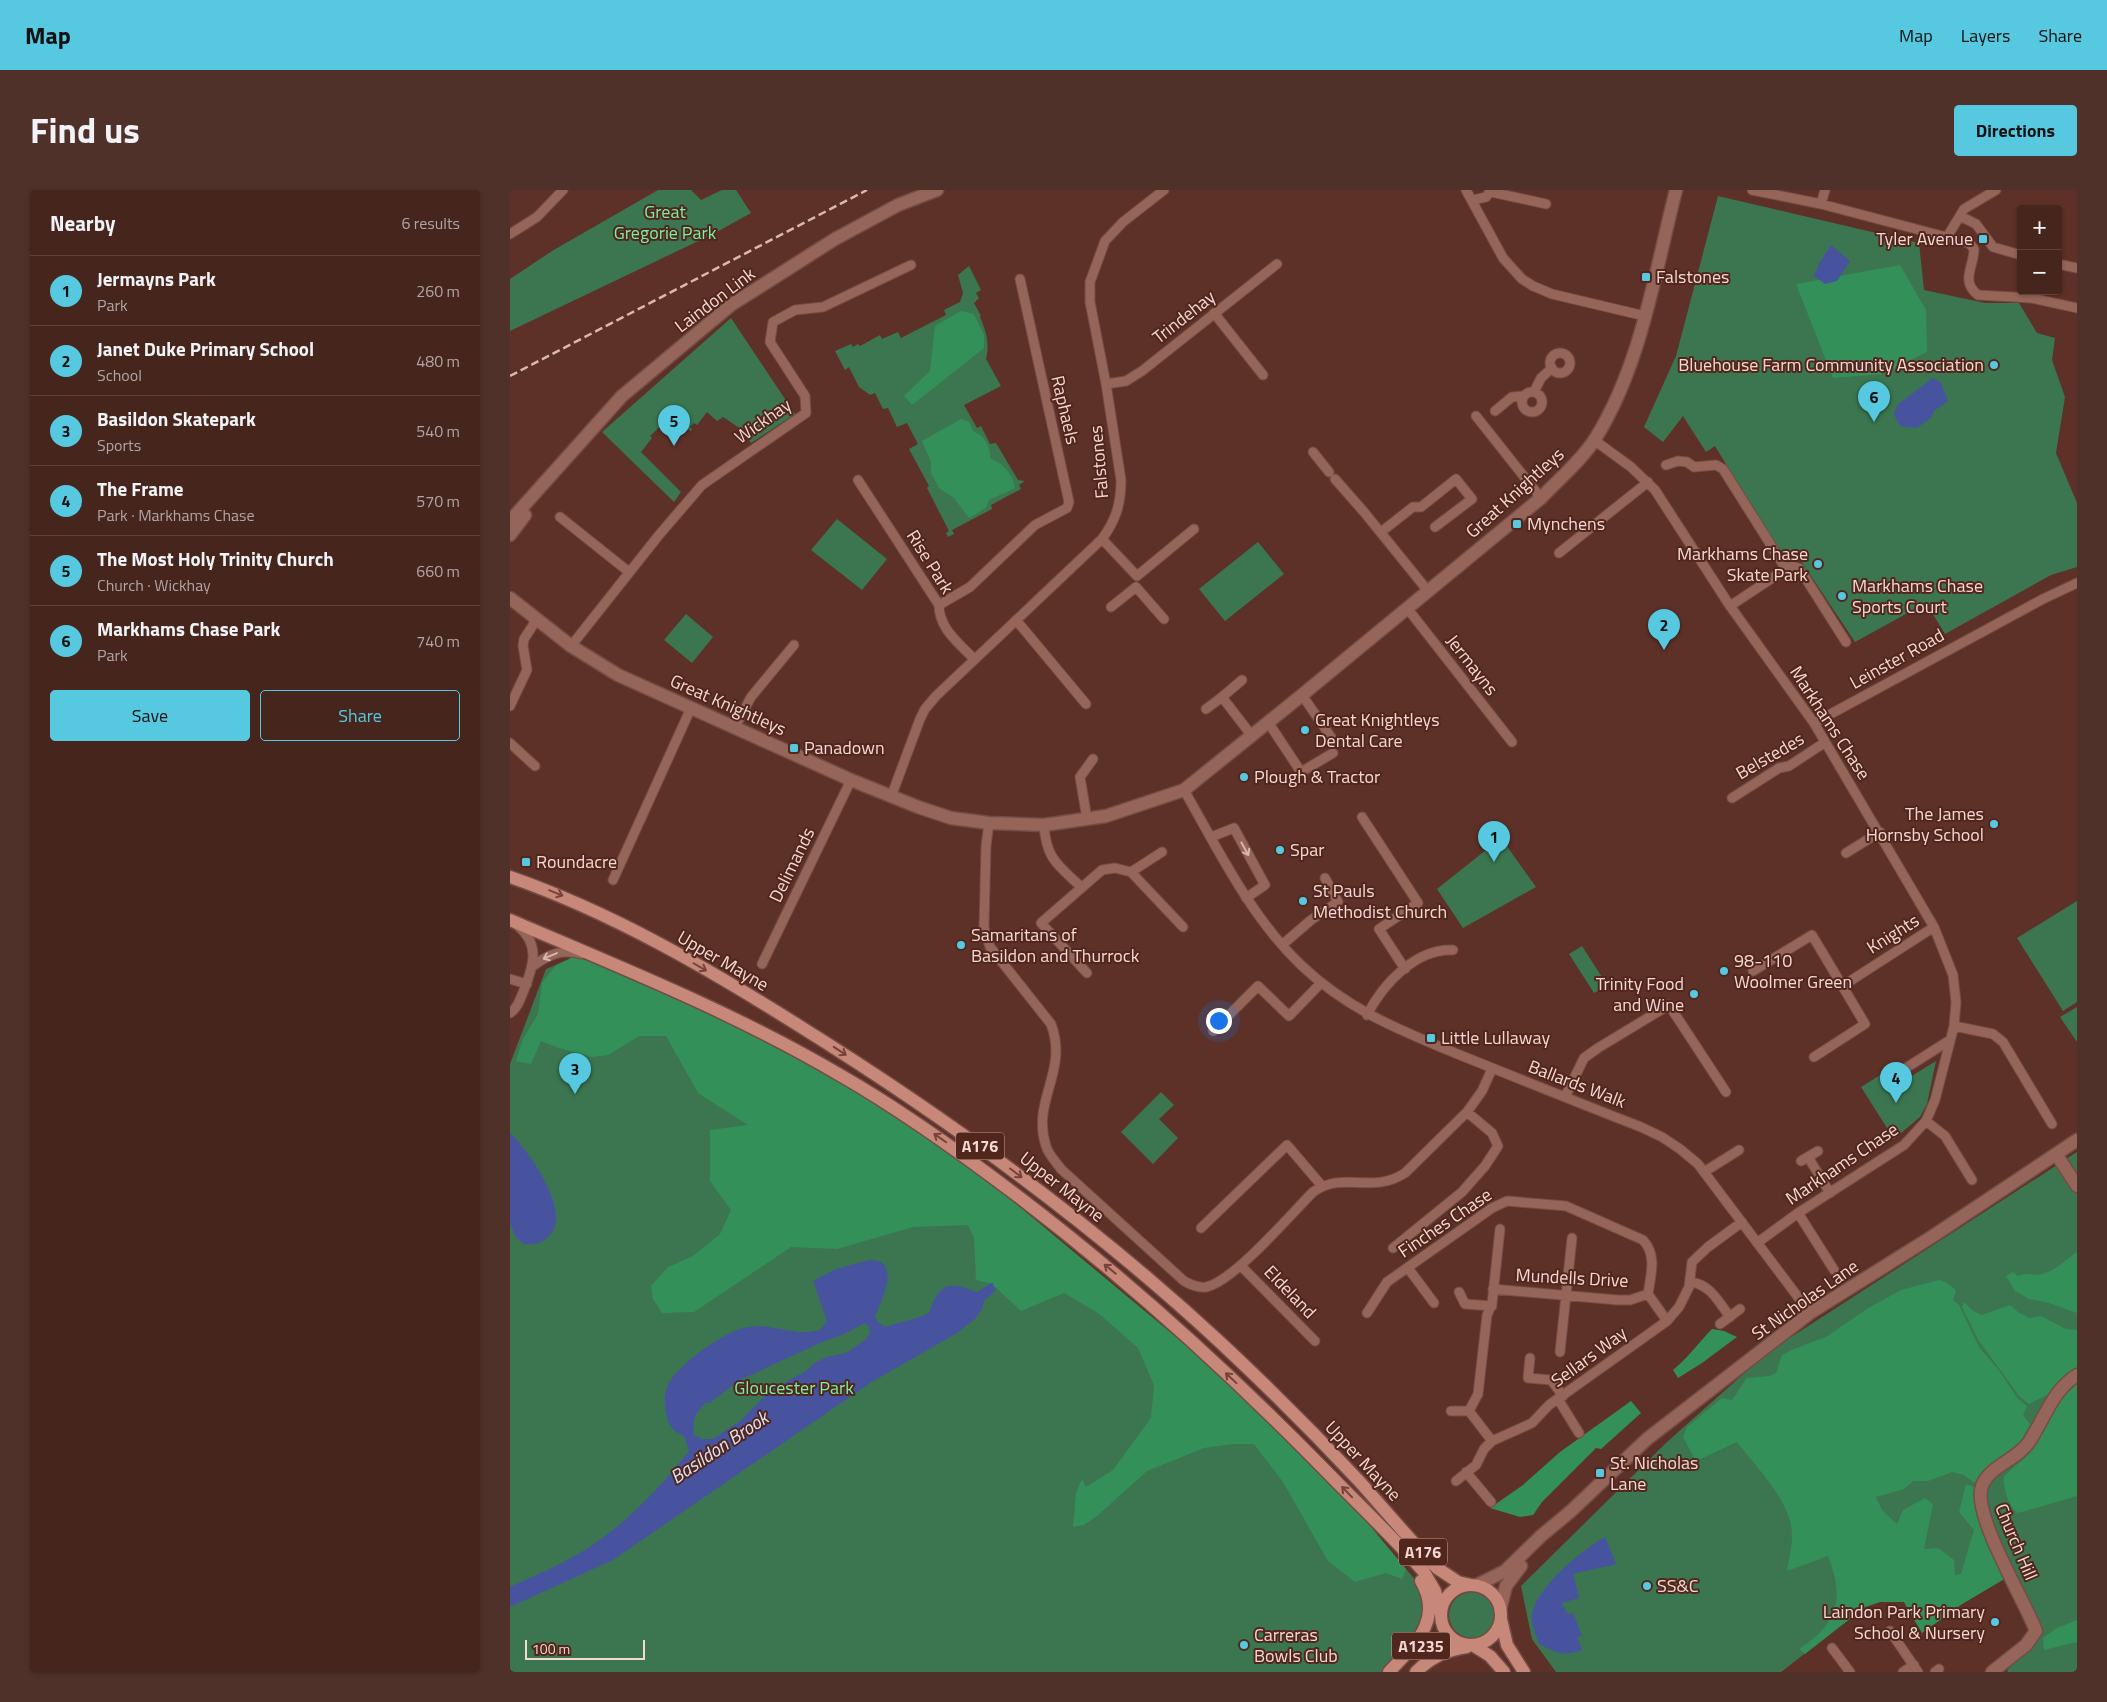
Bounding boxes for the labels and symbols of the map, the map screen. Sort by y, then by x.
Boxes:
park label: Great Gregorie Park [614,198,717,246]
place label: Tyler Avenue [1876,225,1973,252]
marker: Tyler Avenue [1977,233,1989,245]
street label: Laindon Link [669,260,761,339]
place label: Falstones [1656,263,1729,290]
marker: Falstones [1640,271,1652,283]
street label: Trindehay [1146,283,1221,350]
place label: Bluehouse Farm Community Association [1678,351,1984,378]
marker: Bluehouse Farm Community Association [1988,359,2000,371]
street label: Raphaels [1044,373,1087,447]
pin: 6 [1858,381,1890,422]
street label: Wickhay [729,391,797,450]
pin: 5 [658,405,690,446]
street label: Falstones [1082,424,1115,500]
street label: Great Knightleys [1459,441,1570,544]
place label: Mynchens [1527,510,1605,537]
marker: Mynchens [1511,518,1523,530]
street label: Rise Park [900,525,961,599]
place label: Markhams Chase Skate Park [1677,540,1808,588]
marker: Markhams Chase Skate Park [1812,558,1824,570]
place label: Markhams Chase Sports Court [1852,572,1983,620]
marker: Markhams Chase Sports Court [1836,590,1848,602]
pin: 2 [1648,609,1680,650]
street label: Leinster Road [1845,622,1949,696]
street label: Jermayns [1440,628,1505,701]
street label: Markhams Chase [1783,660,1877,785]
street label: Great Knightleys [666,667,791,742]
place label: Great Knightleys Dental Care [1315,706,1440,754]
marker: Great Knightleys Dental Care [1299,724,1311,736]
street label: Belstedes [1730,725,1809,786]
place label: Panadown [804,734,885,761]
marker: Panadown [788,742,800,754]
place label: Plough & Tractor [1254,763,1380,790]
marker: Plough & Tractor [1238,771,1250,783]
place label: The James Hornsby School [1866,800,1984,848]
marker: The James Hornsby School [1988,818,2000,830]
pin: 1 [1478,821,1510,862]
street label: Delimands [762,823,821,907]
place label: Spar [1290,836,1325,863]
one-way arrow [1241,842,1251,856]
marker: Spar [1274,844,1286,856]
place label: Roundacre [536,848,617,875]
marker: Roundacre [520,856,532,868]
place label: St Pauls Methodist Church [1313,877,1447,925]
one-way arrow [548,889,563,899]
marker: St Pauls Methodist Church [1297,895,1309,907]
street label: Knights [1861,907,1924,960]
place label: Samaritans of Basildon and Thurrock [971,921,1140,969]
street label: Upper Mayne [673,924,774,998]
marker: Samaritans of Basildon and Thurrock [955,939,967,951]
place label: 98-110 Woolmer Green [1734,947,1852,995]
one-way arrow [543,951,558,961]
one-way arrow [693,962,708,972]
marker: 98-110 Woolmer Green [1718,965,1730,977]
place label: Trinity Food and Wine [1596,970,1684,1018]
marker: Trinity Food and Wine [1688,988,1700,1000]
your location [1206,1008,1232,1034]
place label: Little Lullaway [1441,1024,1550,1051]
marker: Little Lullaway [1425,1032,1437,1044]
one-way arrow [832,1046,846,1056]
pin: 3 [559,1053,591,1094]
street label: Ballards Walk [1524,1053,1630,1115]
pin: 4 [1880,1062,1912,1103]
street label: Markhams Chase [1780,1116,1904,1211]
road number: A176 [956,1132,1004,1159]
one-way arrow [933,1133,947,1143]
street label: Upper Mayne [1014,1145,1111,1228]
one-way arrow [1009,1168,1022,1179]
street label: Finches Chase [1392,1181,1497,1264]
street label: St Nicholas Lane [1746,1253,1864,1346]
street label: Eldeland [1258,1259,1323,1324]
street label: Mundells Drive [1515,1261,1629,1294]
one-way arrow [1104,1264,1117,1275]
street label: Sellars Way [1545,1320,1632,1393]
one-way arrow [1225,1372,1238,1384]
park label: Gloucester Park [734,1374,854,1401]
water label: Basildon Brook [664,1402,776,1490]
street label: Upper Mayne [1319,1414,1408,1507]
place label: St. Nicholas Lane [1610,1449,1698,1497]
marker: St. Nicholas Lane [1594,1467,1606,1479]
one-way arrow [1340,1486,1353,1498]
street label: Church Hill [1988,1499,2045,1584]
road number: A176 [1399,1538,1447,1565]
place label: SS&C [1657,1572,1699,1599]
marker: SS&C [1641,1580,1653,1592]
place label: Laindon Park Primary School & Nursery [1823,1598,1985,1646]
marker: Laindon Park Primary School & Nursery [1989,1616,2001,1628]
place label: Carreras Bowls Club [1254,1621,1338,1669]
road number: A1235 [1392,1632,1450,1660]
scale bar [525,1637,645,1660]
marker: Carreras Bowls Club [1238,1639,1250,1651]

